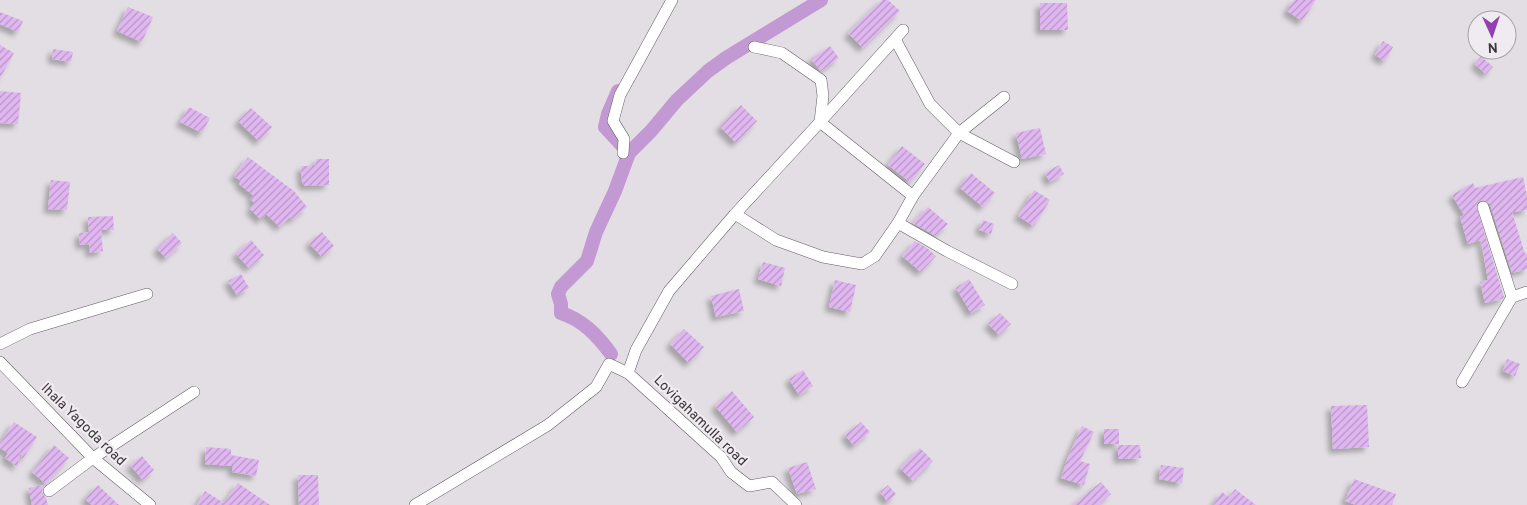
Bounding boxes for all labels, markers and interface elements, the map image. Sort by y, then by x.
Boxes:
north arrow [1467,10,1517,60]
text: N [1487,38,1498,55]
street label: Lovigahamulla road [650,372,750,470]
street label: Ihala Yagoda road [37,380,129,470]

